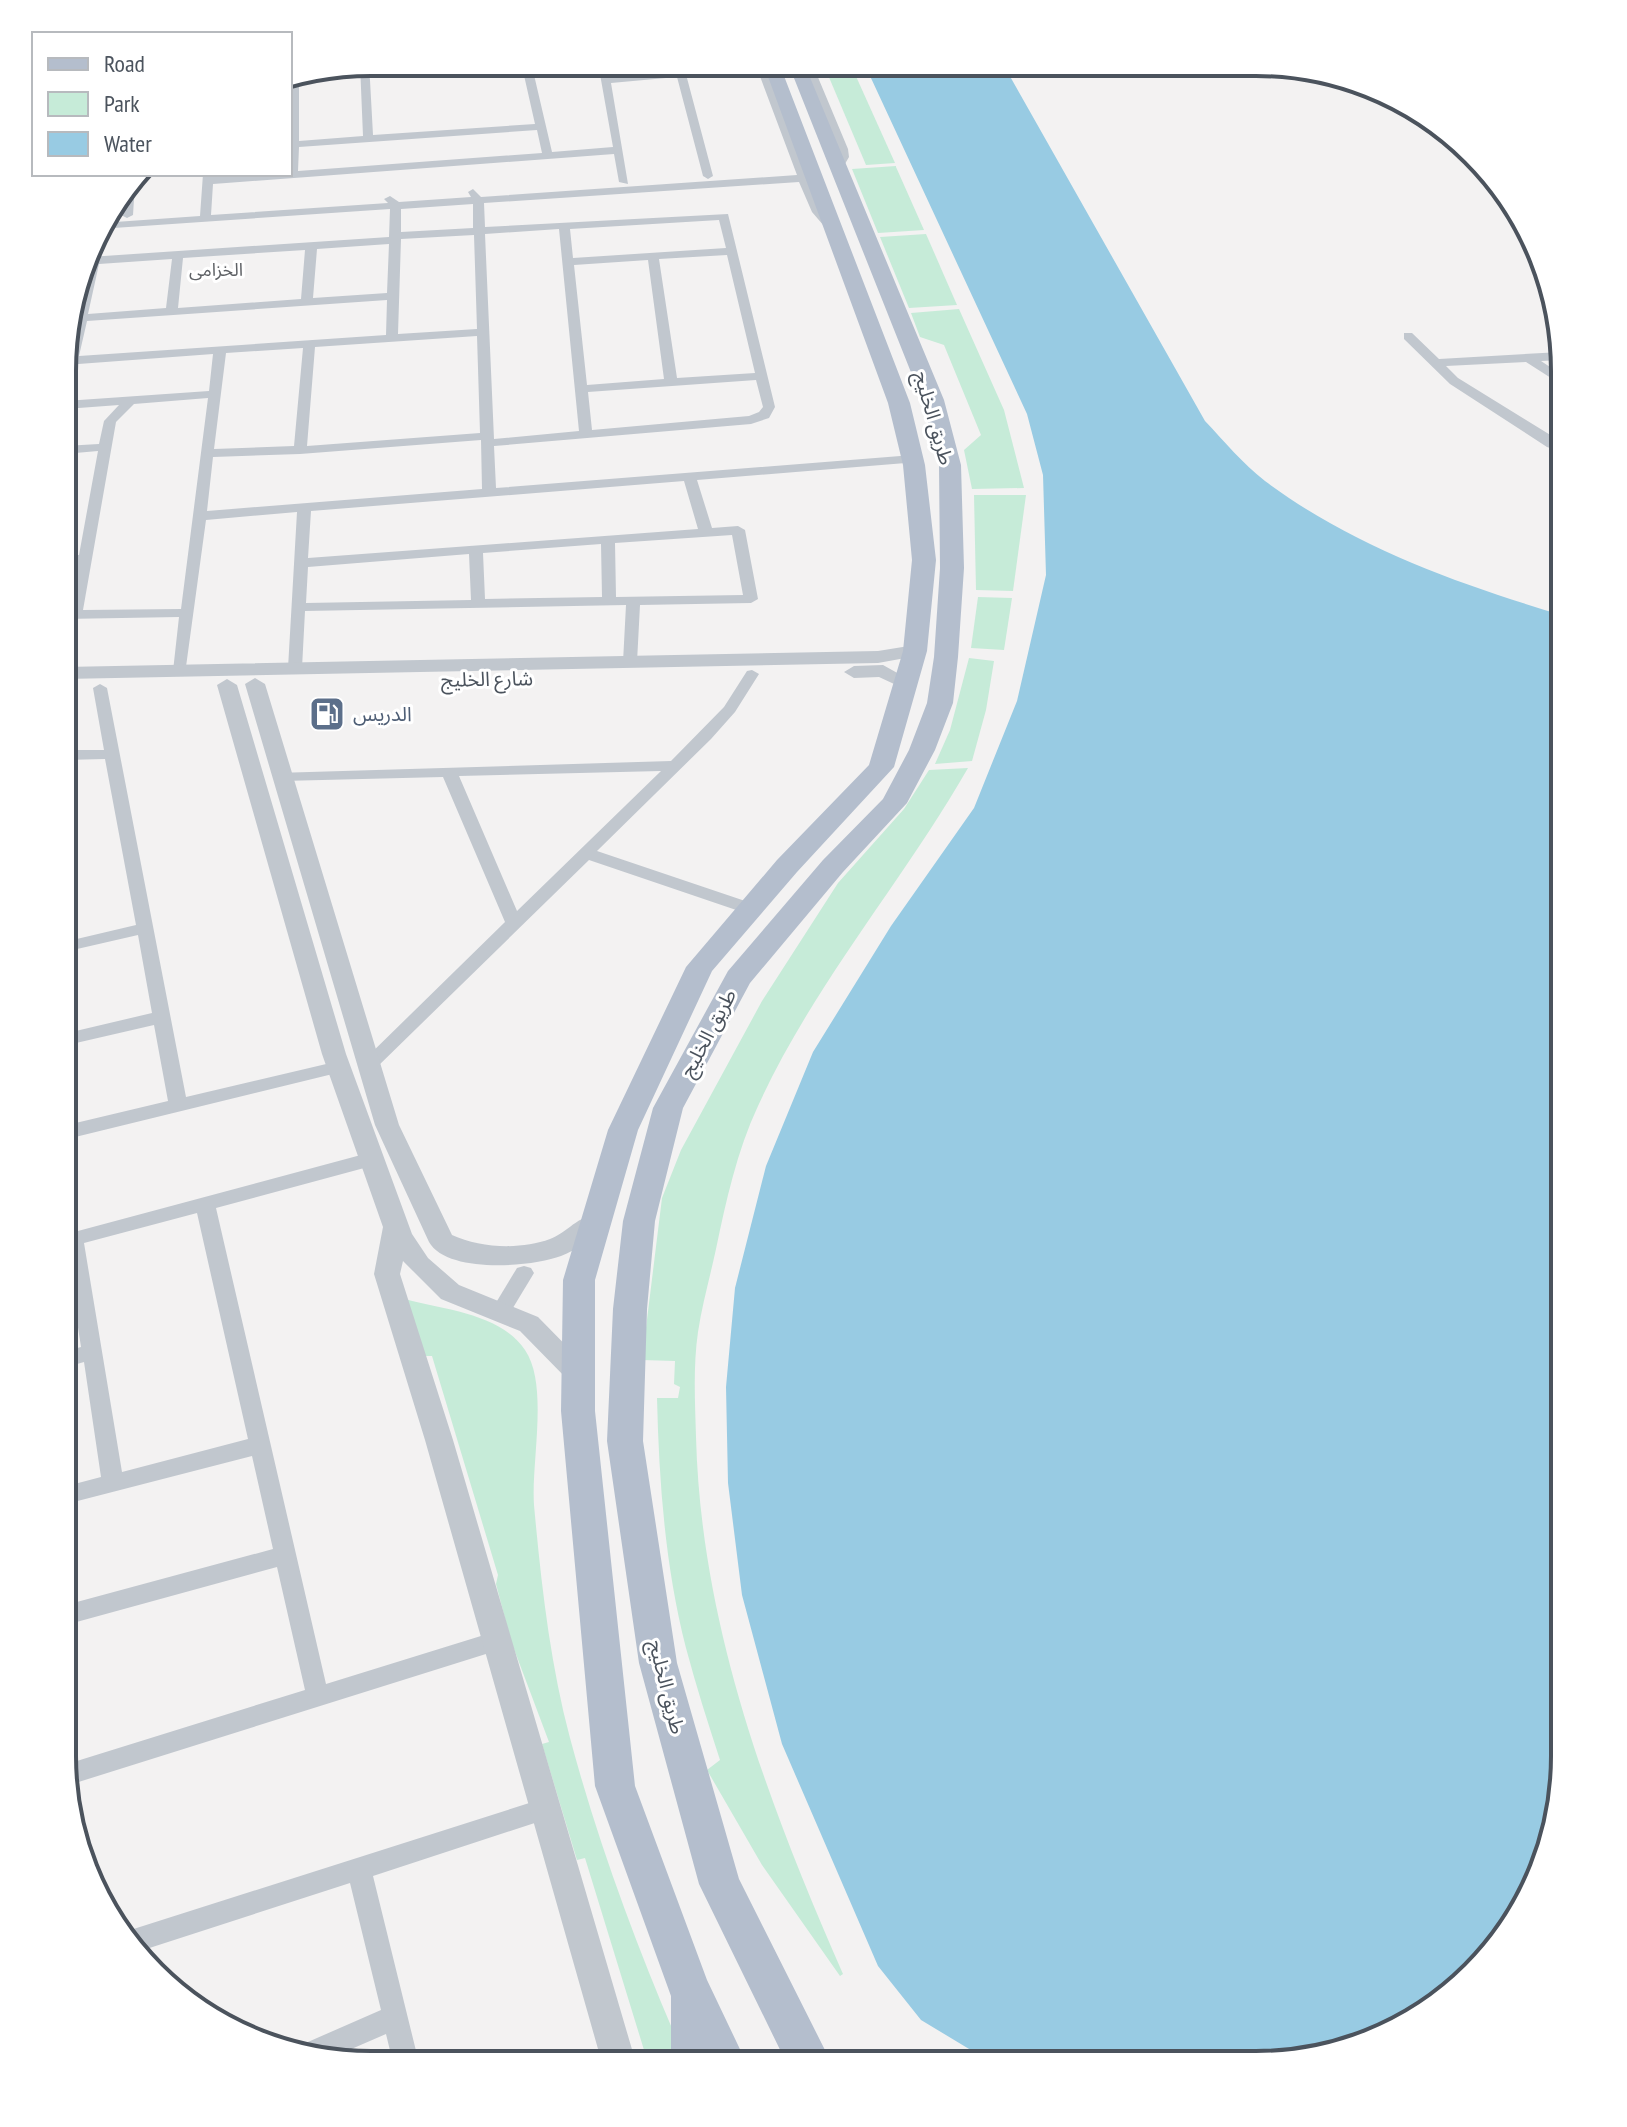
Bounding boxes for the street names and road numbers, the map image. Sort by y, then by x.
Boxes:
street label: طريق الخليج [906,368,960,468]
street label: شارع الخليج [441,665,533,695]
street label: طريق الخليج [674,984,744,1083]
street label: طريق الخليج [641,1637,691,1737]

